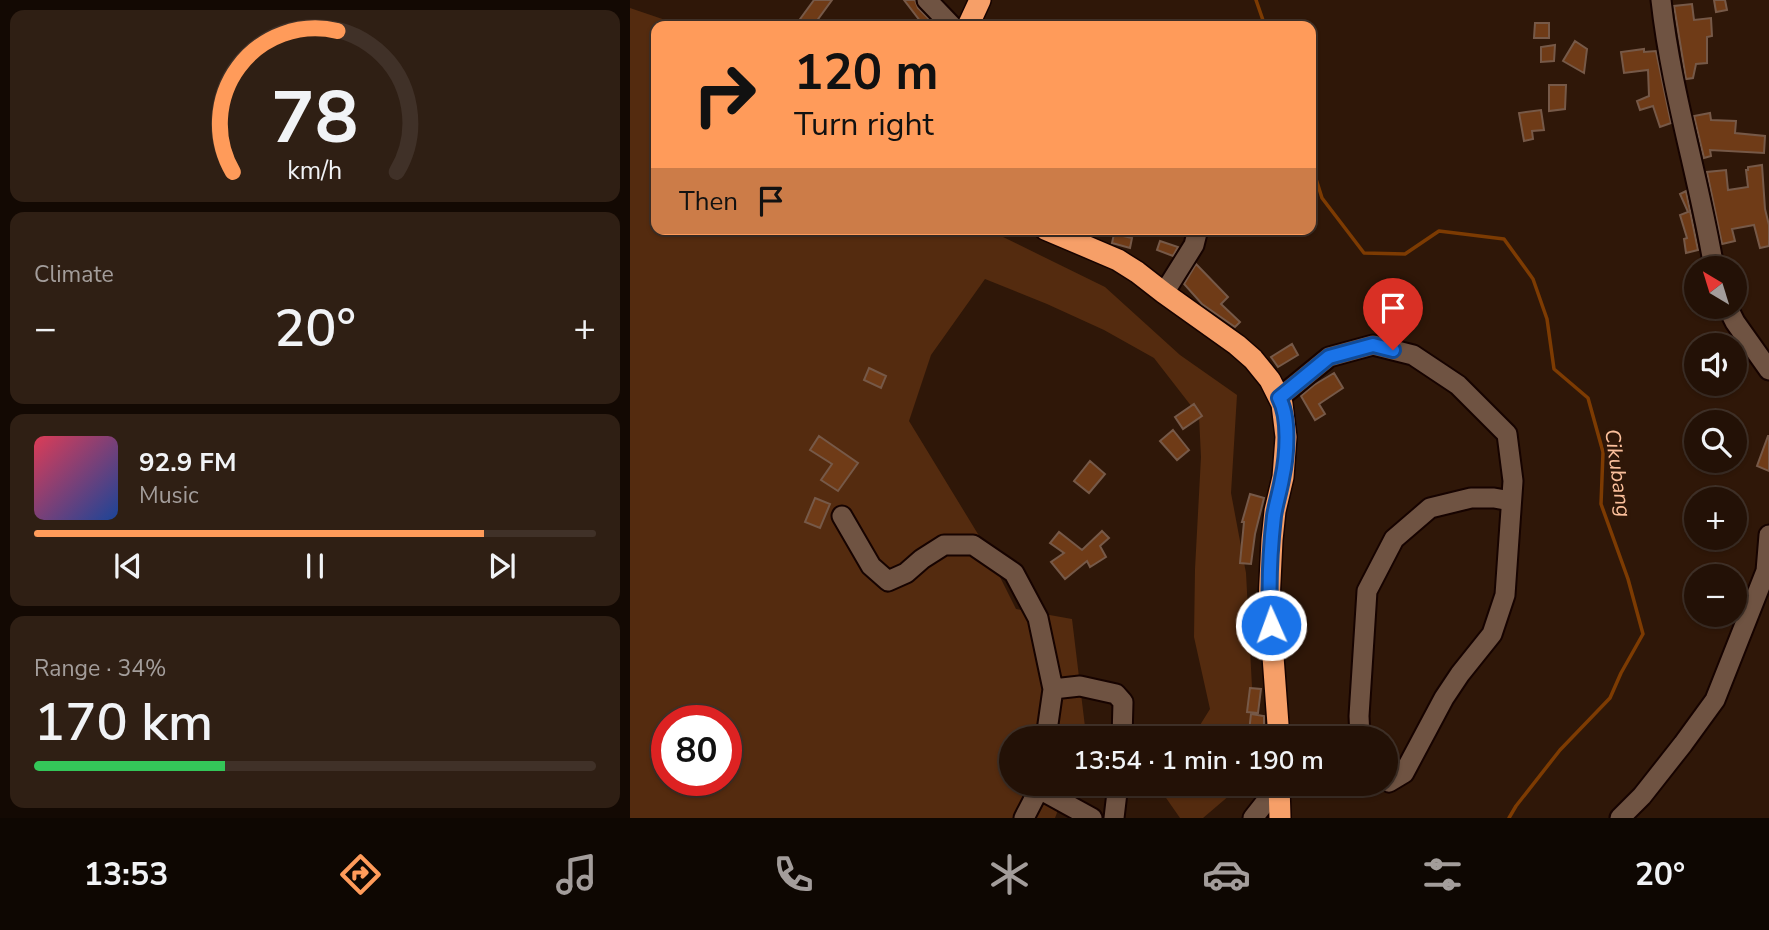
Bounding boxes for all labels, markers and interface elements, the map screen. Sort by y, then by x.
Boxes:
text: 120 m [794,39,938,106]
icon: right [679,49,770,140]
text: 78 [271,68,359,168]
text: Turn right [794,103,934,146]
text: km/h [287,154,343,188]
icon: arrive [752,182,790,220]
text: Then [679,184,738,219]
north arrow [1684,256,1746,318]
map controls [1684,256,1747,627]
text: Climate [34,259,114,290]
pin [1363,278,1423,350]
icon: arrive [1374,289,1412,327]
text: 20° [274,293,356,364]
text: − [34,303,57,354]
text: + [573,303,596,354]
button: sound [1684,333,1747,396]
button: search [1684,410,1747,473]
water label: Cikubang [1598,427,1638,519]
text: 92.9 FM [139,445,236,480]
text: Music [139,480,199,511]
button: + [1684,487,1747,550]
icon: previous [109,547,147,585]
icon: pause [296,547,334,585]
icon: next [483,547,521,585]
button: − [1684,564,1747,627]
position arrow [1234,588,1308,662]
text: Range · 34% [34,653,166,684]
text: 170 km [34,687,213,758]
speed limit sign: 80 [651,705,742,796]
text: 13:54 · 1 min · 190 m [1073,743,1324,778]
icon: directions [336,850,385,899]
icon: music [552,850,601,899]
icon: phone [769,850,818,899]
icon: climate [985,850,1034,899]
icon: car [1202,850,1251,899]
icon: filters [1418,850,1467,899]
text: 13:53 [84,853,168,896]
text: 20° [1635,853,1685,896]

